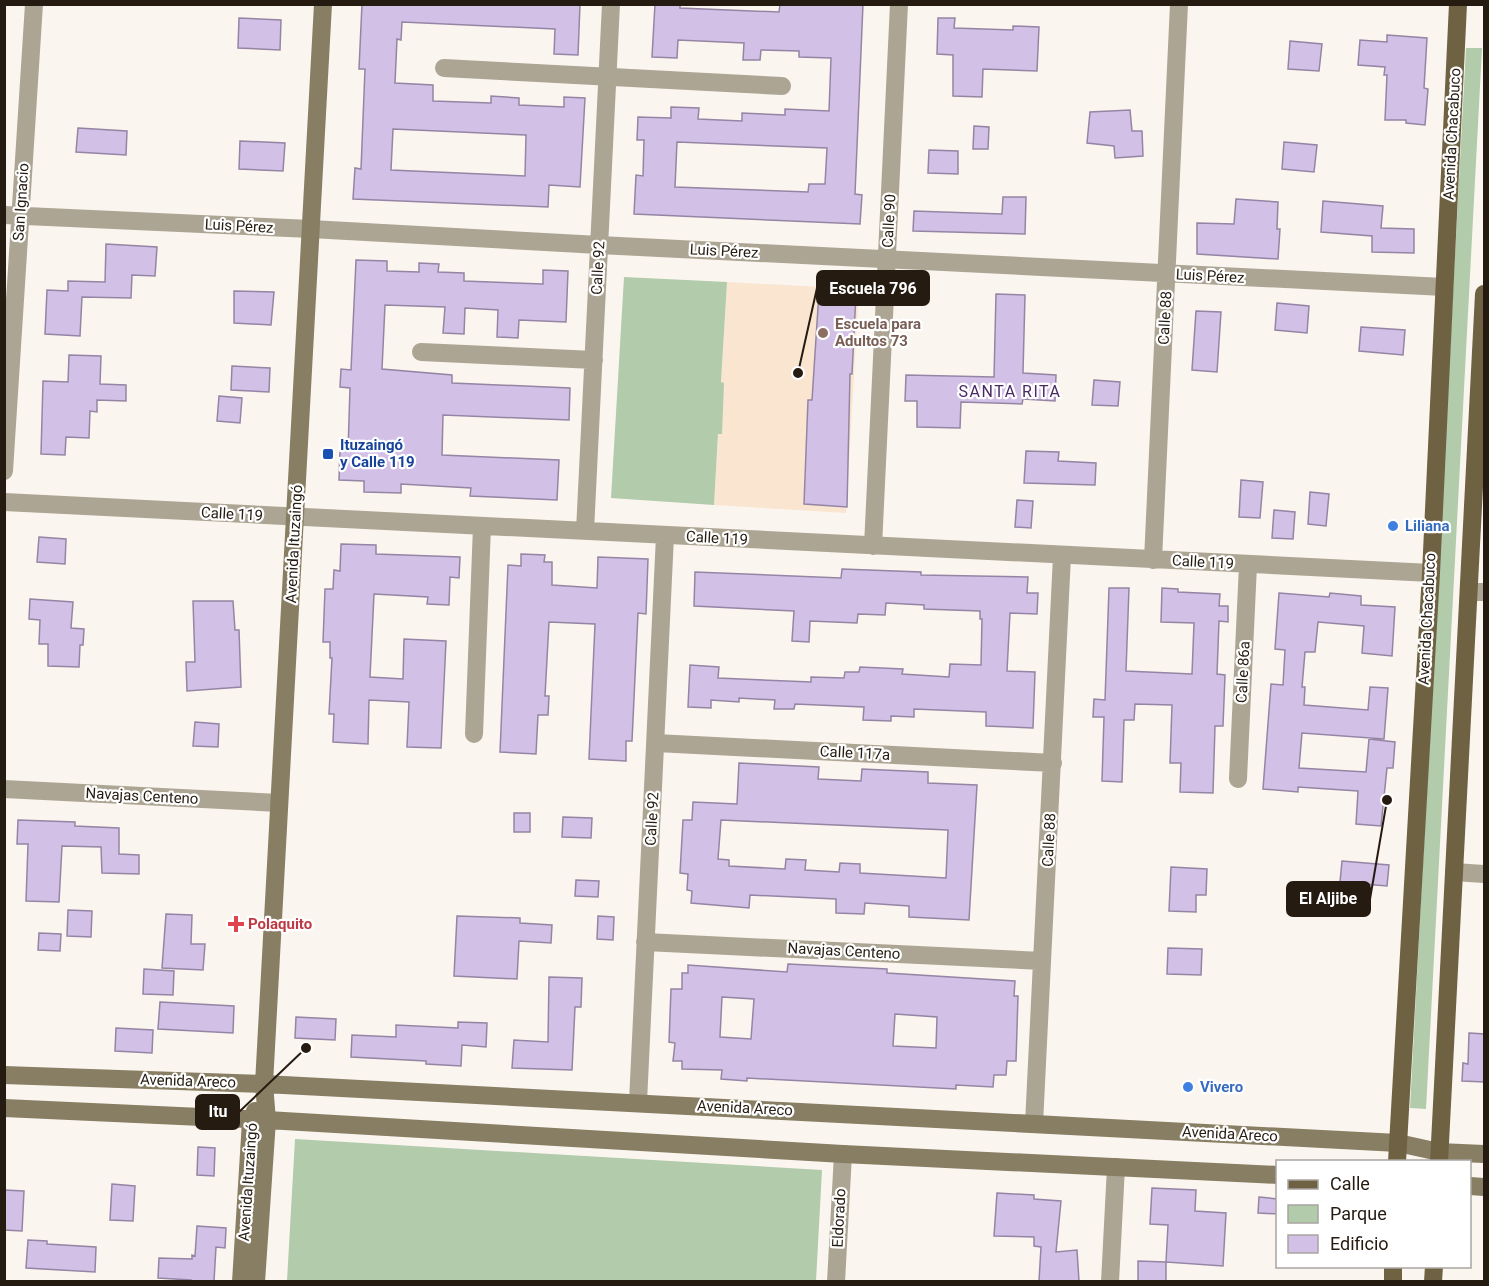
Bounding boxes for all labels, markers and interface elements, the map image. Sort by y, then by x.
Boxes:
street label: Avenida Chacabuco [1440,68,1464,200]
street label: San Ignacio [9,162,33,242]
street label: Calle 90 [879,194,899,248]
street label: Luis Pérez [204,215,274,237]
street label: Luis Pérez [689,240,759,262]
street label: Calle 92 [588,241,608,295]
street label: Luis Pérez [1175,265,1245,287]
callout: Escuela 796 [817,271,929,305]
text: Escuela 796 [829,279,917,298]
street label: Calle 88 [1155,291,1175,345]
place label: Escuela para Adultos 73 [835,315,921,350]
marker: Escuela para Adultos 73 [816,326,830,340]
district label: SANTA RITA [959,382,1061,401]
place label: Ituzaingó y Calle 119 [340,436,415,471]
marker: Ituzaingó y Calle 119 [321,447,335,461]
street label: Avenida Ituzaingó [282,484,306,604]
street label: Calle 119 [200,503,264,525]
place label: Liliana [1405,517,1450,535]
marker: Liliana [1386,519,1400,533]
street label: Calle 119 [685,527,749,549]
street label: Calle 119 [1171,551,1235,573]
street label: Avenida Chacabuco [1415,553,1439,685]
street label: Calle 86a [1232,641,1254,703]
street label: Calle 117a [819,742,891,764]
street label: Navajas Centeno [85,784,199,808]
street label: Calle 92 [642,792,662,846]
street label: Calle 88 [1039,813,1059,867]
callout: El Aljibe [1287,882,1370,916]
text: El Aljibe [1299,889,1357,908]
place label: Polaquito [248,915,312,933]
marker: Polaquito [229,917,243,931]
street label: Navajas Centeno [787,939,901,963]
street label: Avenida Areco [140,1070,236,1092]
place label: Vivero [1200,1078,1243,1096]
marker: Vivero [1181,1080,1195,1094]
callout: Itu [196,1095,239,1129]
street label: Avenida Areco [697,1097,793,1119]
text: Itu [208,1102,228,1121]
street label: Avenida Ituzaingó [235,1122,261,1242]
street label: Avenida Areco [1182,1123,1278,1145]
legend [1276,1160,1471,1268]
text: Calle [1330,1173,1370,1194]
street label: Eldorado [828,1188,850,1248]
text: Parque [1330,1203,1387,1224]
text: Edificio [1330,1233,1389,1254]

